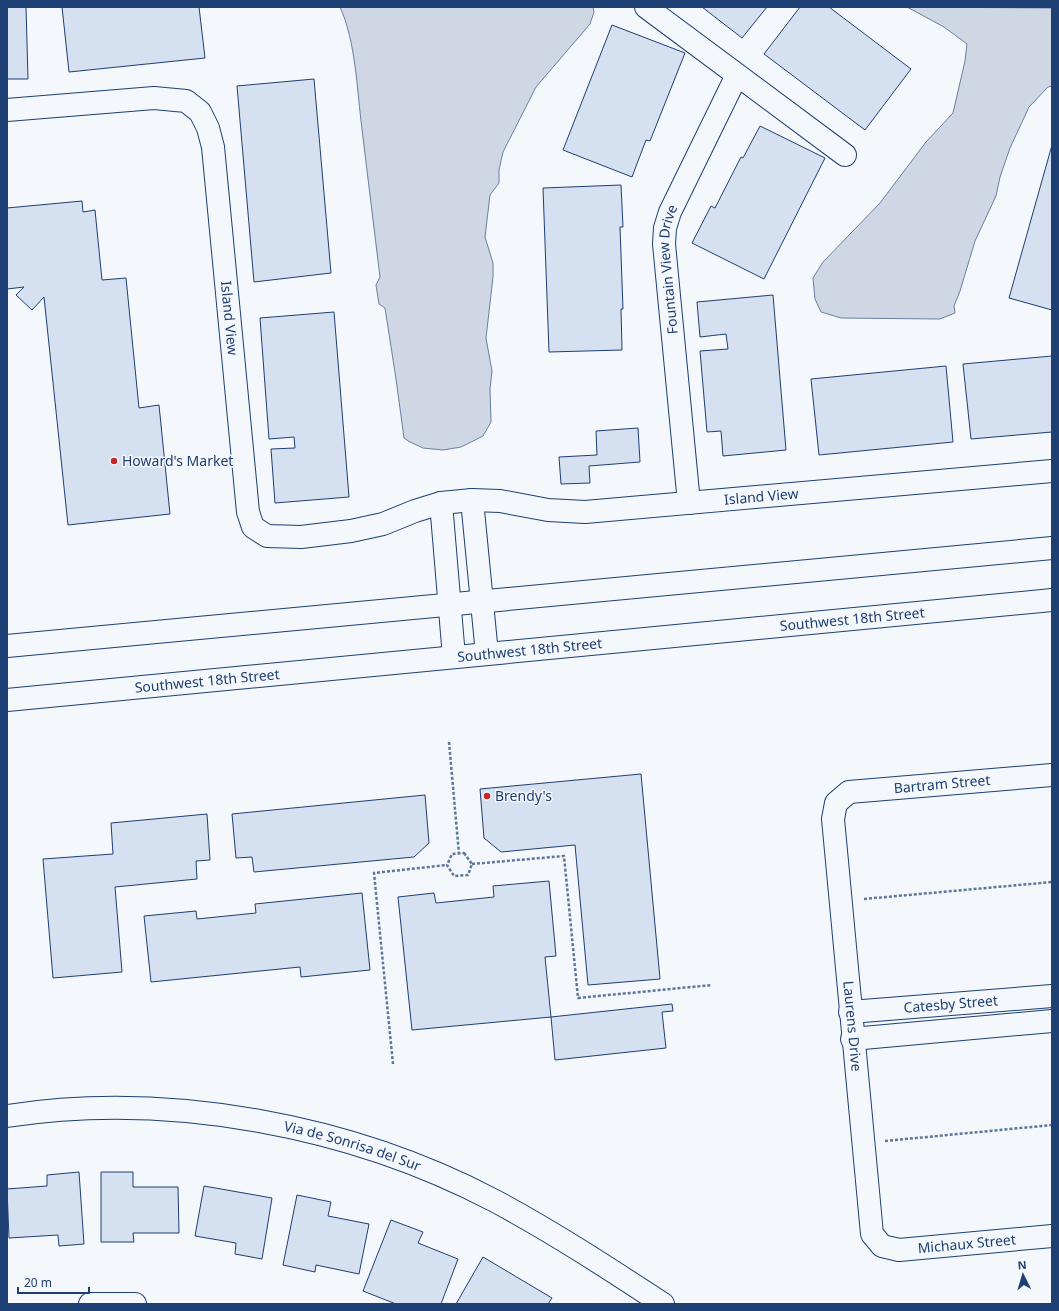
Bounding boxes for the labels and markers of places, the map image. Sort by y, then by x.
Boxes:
place label: Howard's Market [122,451,233,470]
marker: Howard's Market [109,456,119,466]
place label: Brendy's [495,786,552,805]
marker: Brendy's [482,791,492,801]

